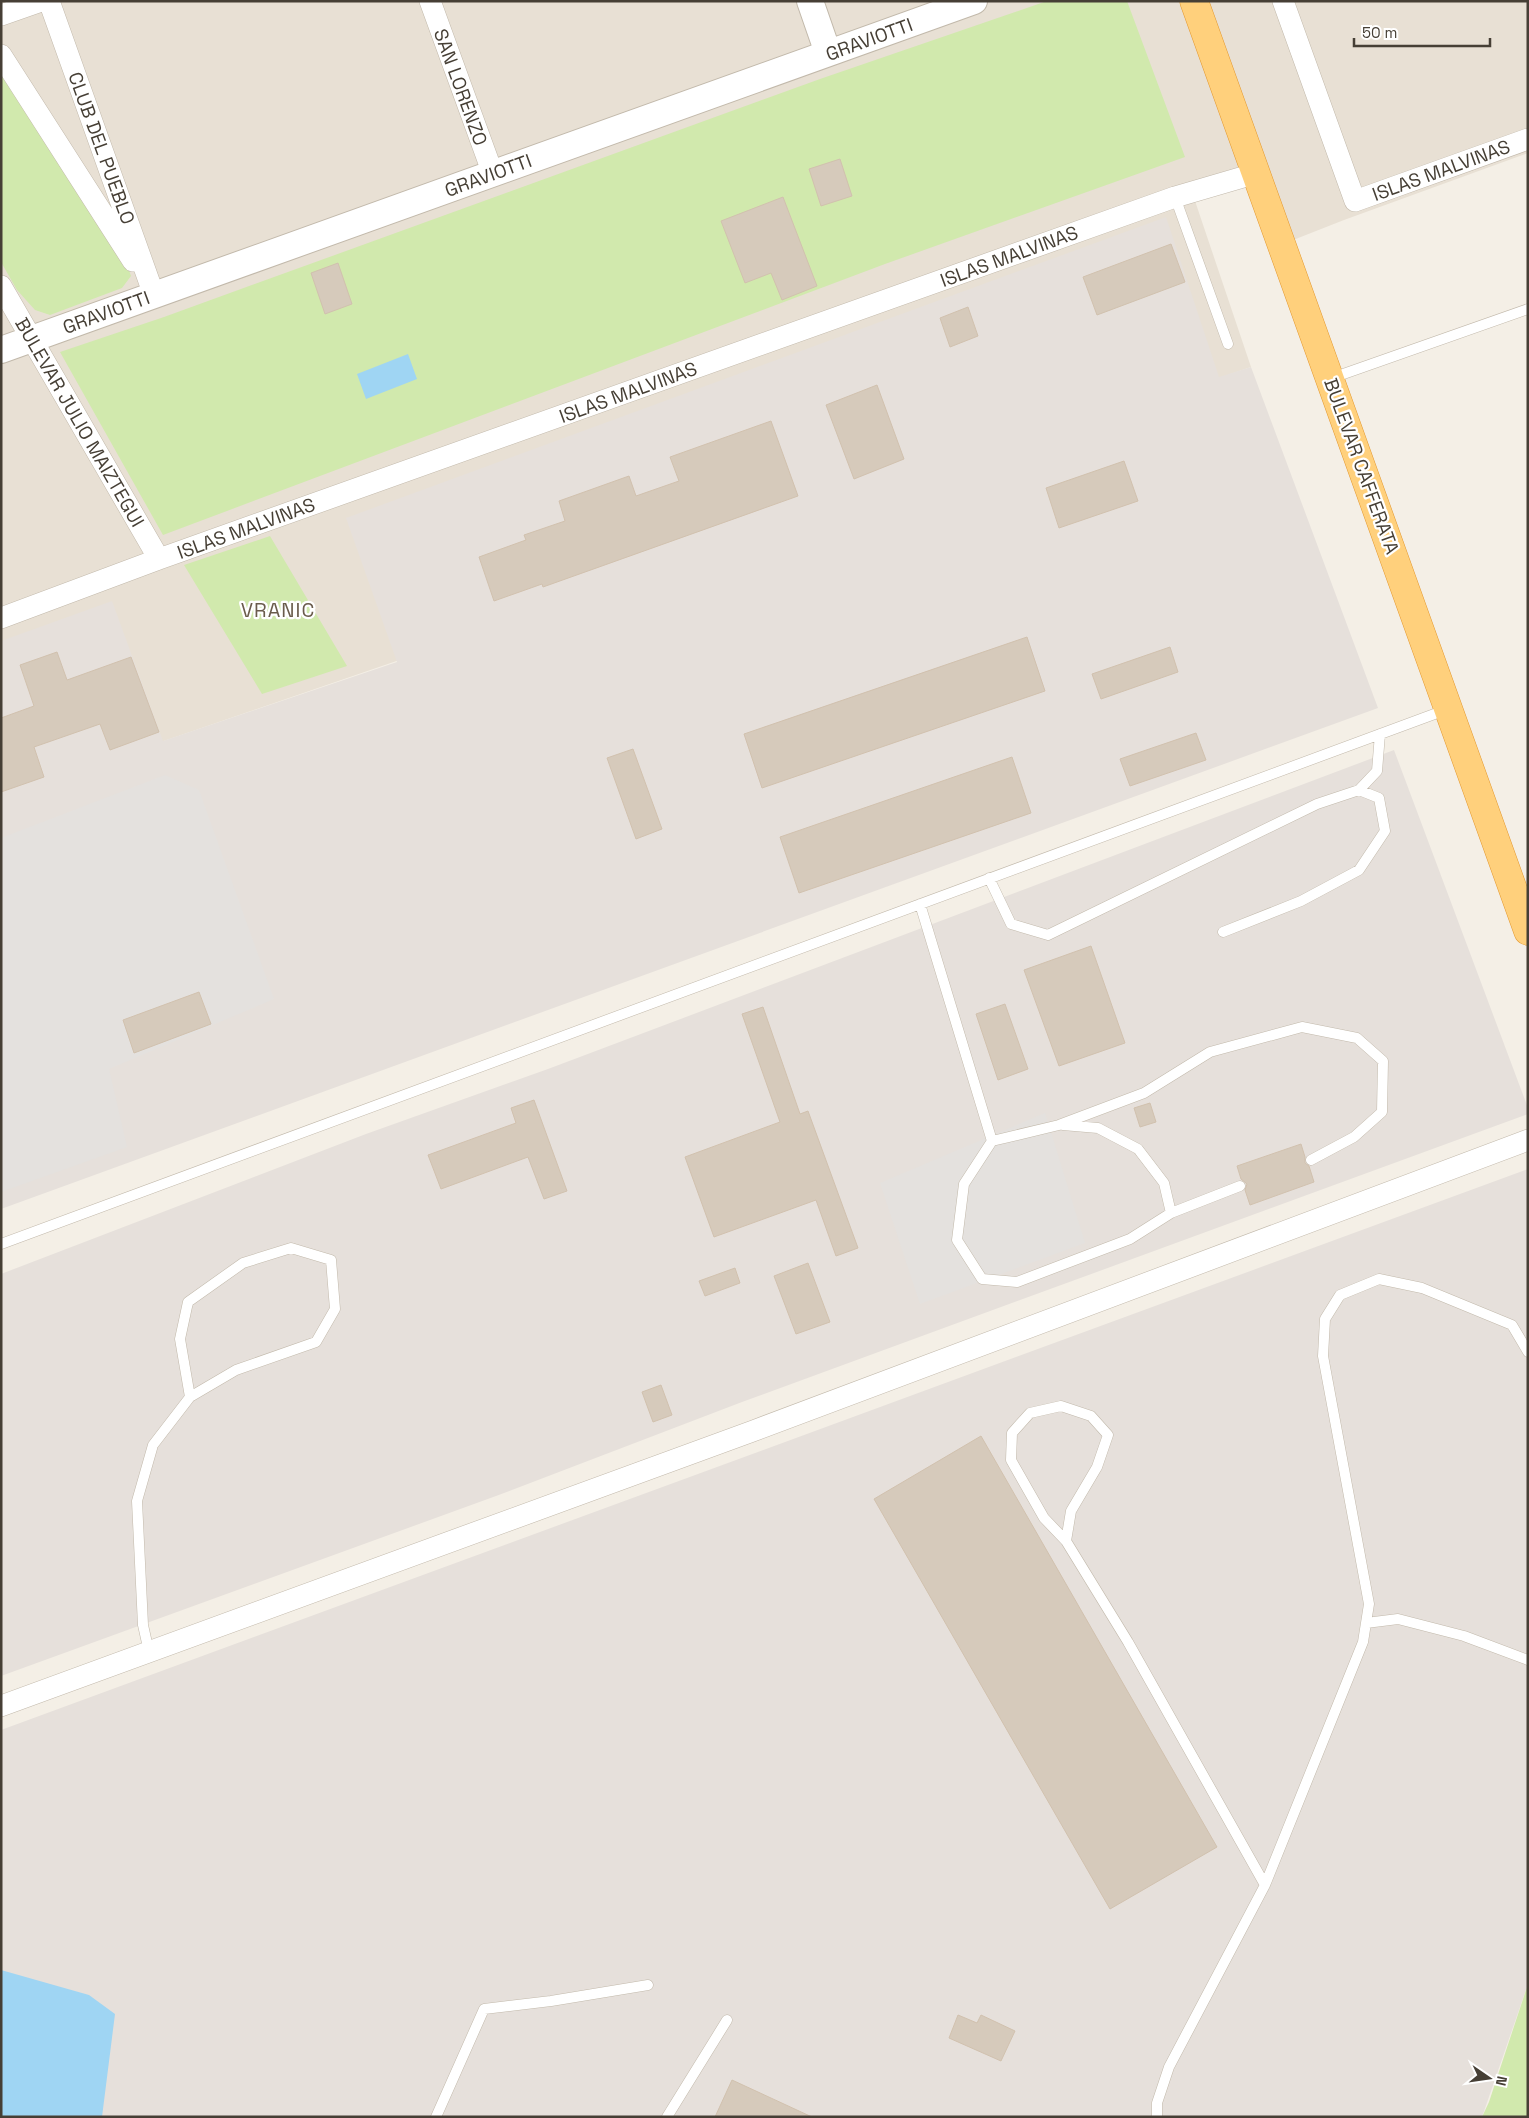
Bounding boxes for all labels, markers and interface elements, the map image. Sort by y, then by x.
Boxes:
street label: GRAVIOTTI [822,12,916,67]
scale bar [1354,15,1490,47]
text: 50 m [1362,23,1397,42]
street label: SAN LORENZO [428,25,493,149]
street label: CLUB DEL PUEBLO [62,68,141,228]
street label: ISLAS MALVINAS [1369,134,1514,207]
street label: GRAVIOTTI [441,148,535,203]
street label: ISLAS MALVINAS [937,220,1082,293]
street label: GRAVIOTTI [59,285,153,340]
street label: BULEVAR JULIO MAIZTEGUI [9,313,150,532]
street label: ISLAS MALVINAS [556,356,701,429]
street label: BULEVAR CAFFERATA [1318,375,1405,558]
street label: ISLAS MALVINAS [174,492,319,565]
district label: VRANIC [241,597,315,623]
north arrow [1464,2053,1514,2103]
text: N [1492,2074,1511,2088]

